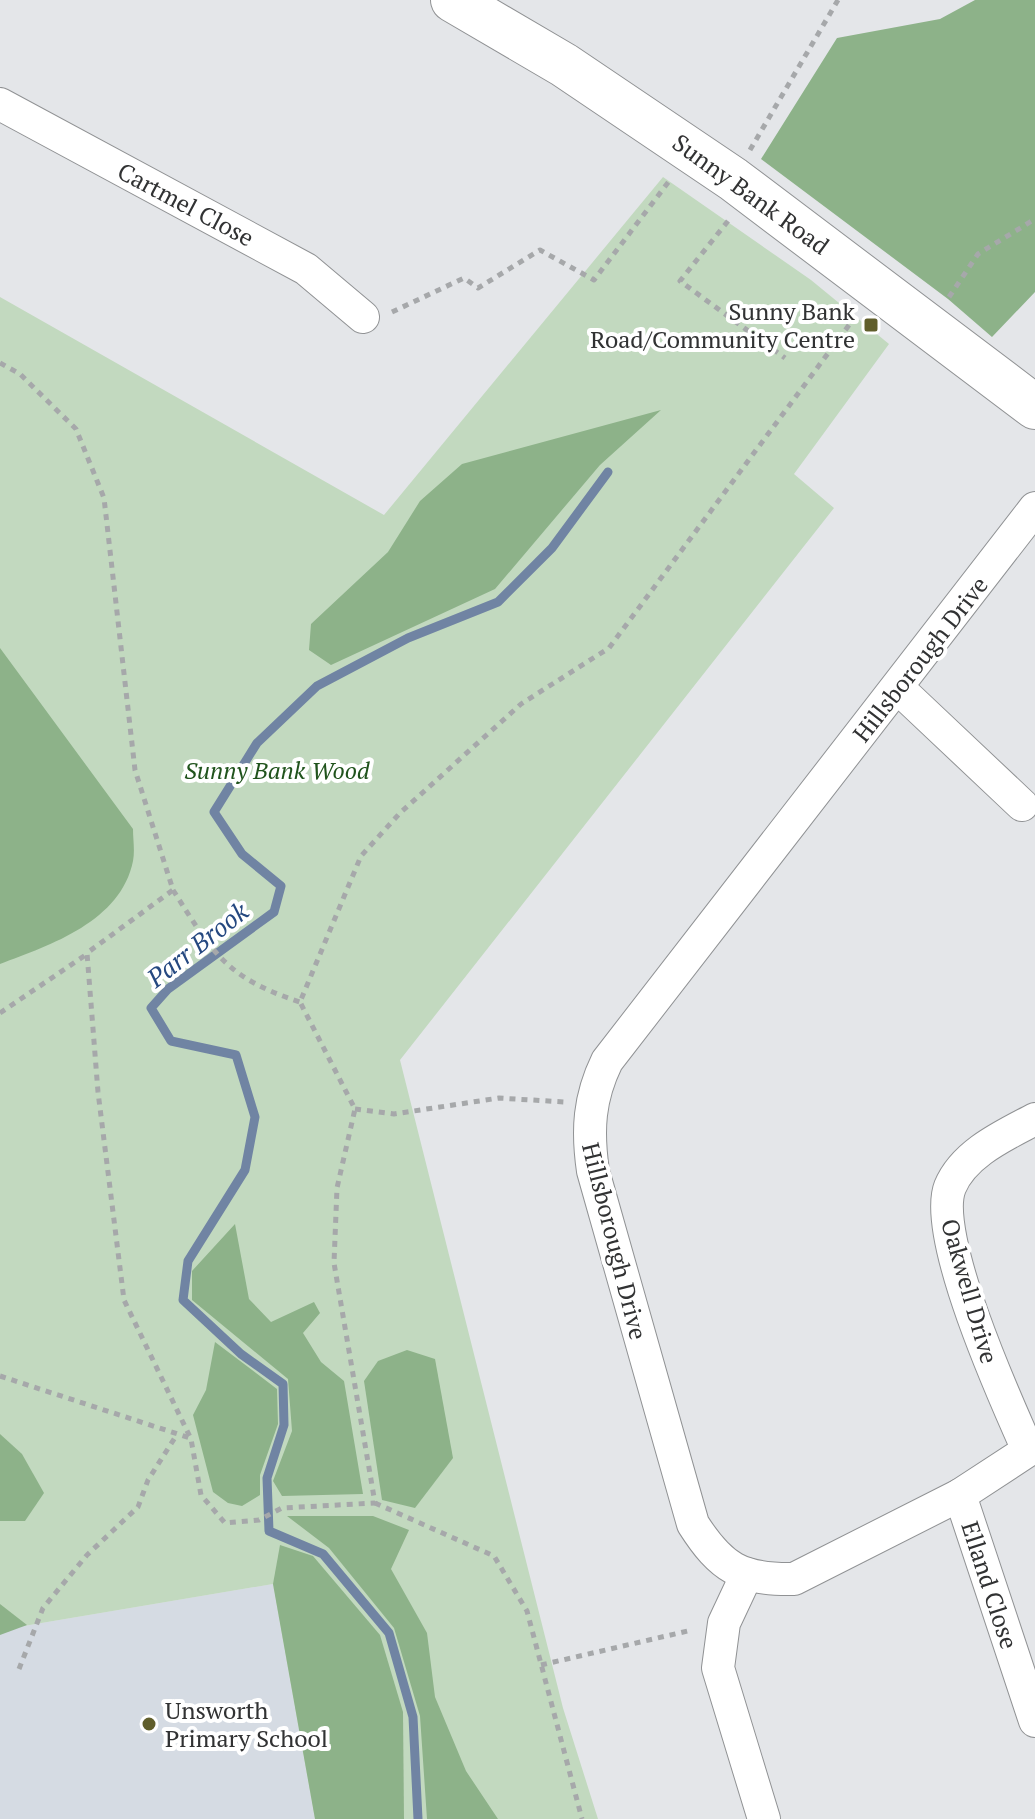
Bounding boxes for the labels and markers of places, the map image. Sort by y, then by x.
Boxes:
place label: Sunny Bank Road/Community Centre [590,295,856,355]
marker: Sunny Bank Road/Community Centre [862,316,880,334]
place label: Unsworth Primary School [165,1694,328,1754]
marker: Unsworth Primary School [140,1715,158,1733]

